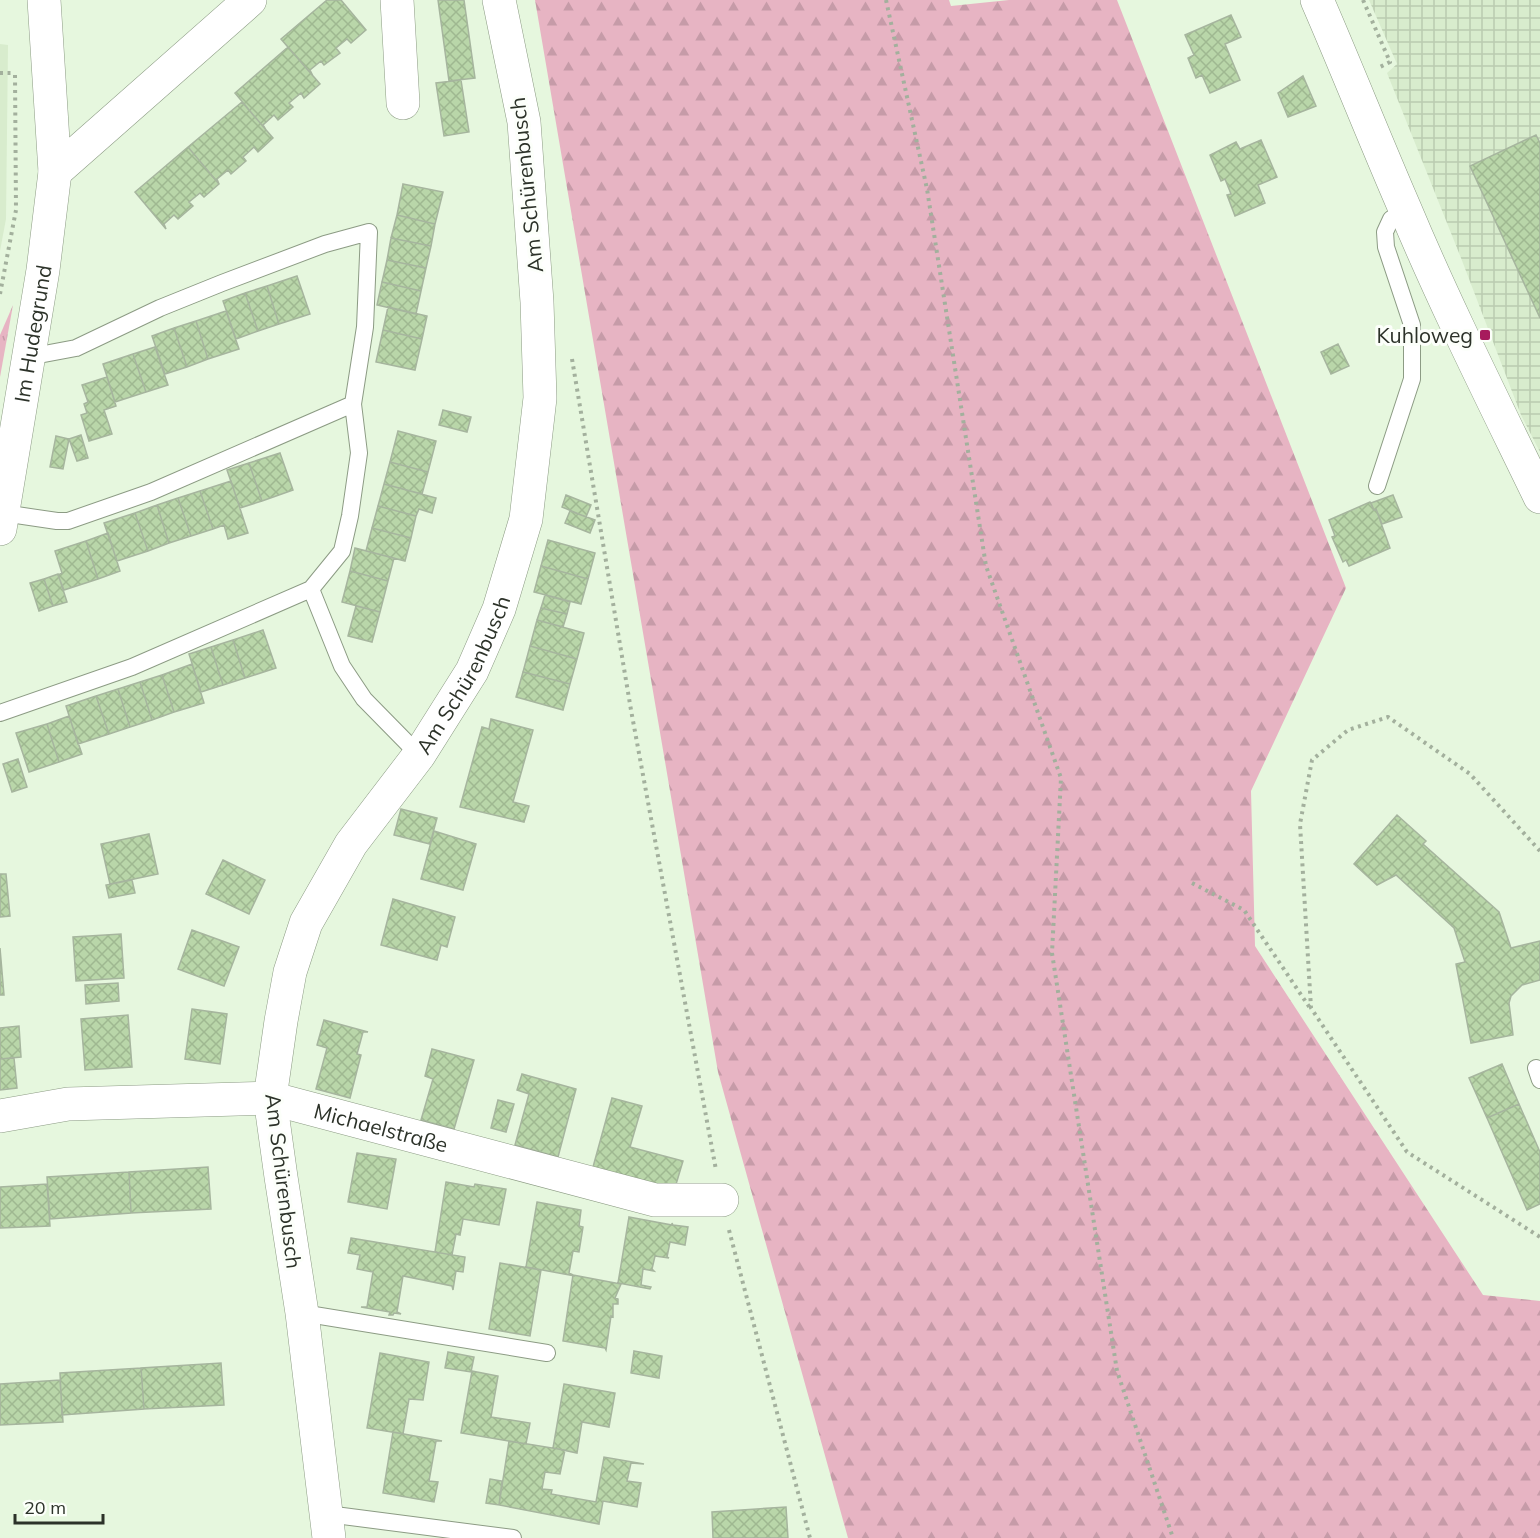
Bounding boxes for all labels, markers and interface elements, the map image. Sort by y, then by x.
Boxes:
street label: Am Schürenbusch [504,96,548,274]
street label: Im Hudegrund [8,263,57,404]
place label: Kuhloweg [1376,322,1473,348]
marker: Kuhloweg [1478,328,1492,342]
street label: Am Schürenbusch [410,593,515,759]
street label: Am Schürenbusch [260,1092,308,1270]
street label: Michaelstraße [311,1097,451,1158]
scale bar [15,1487,104,1525]
text: 20 m [24,1496,66,1519]

